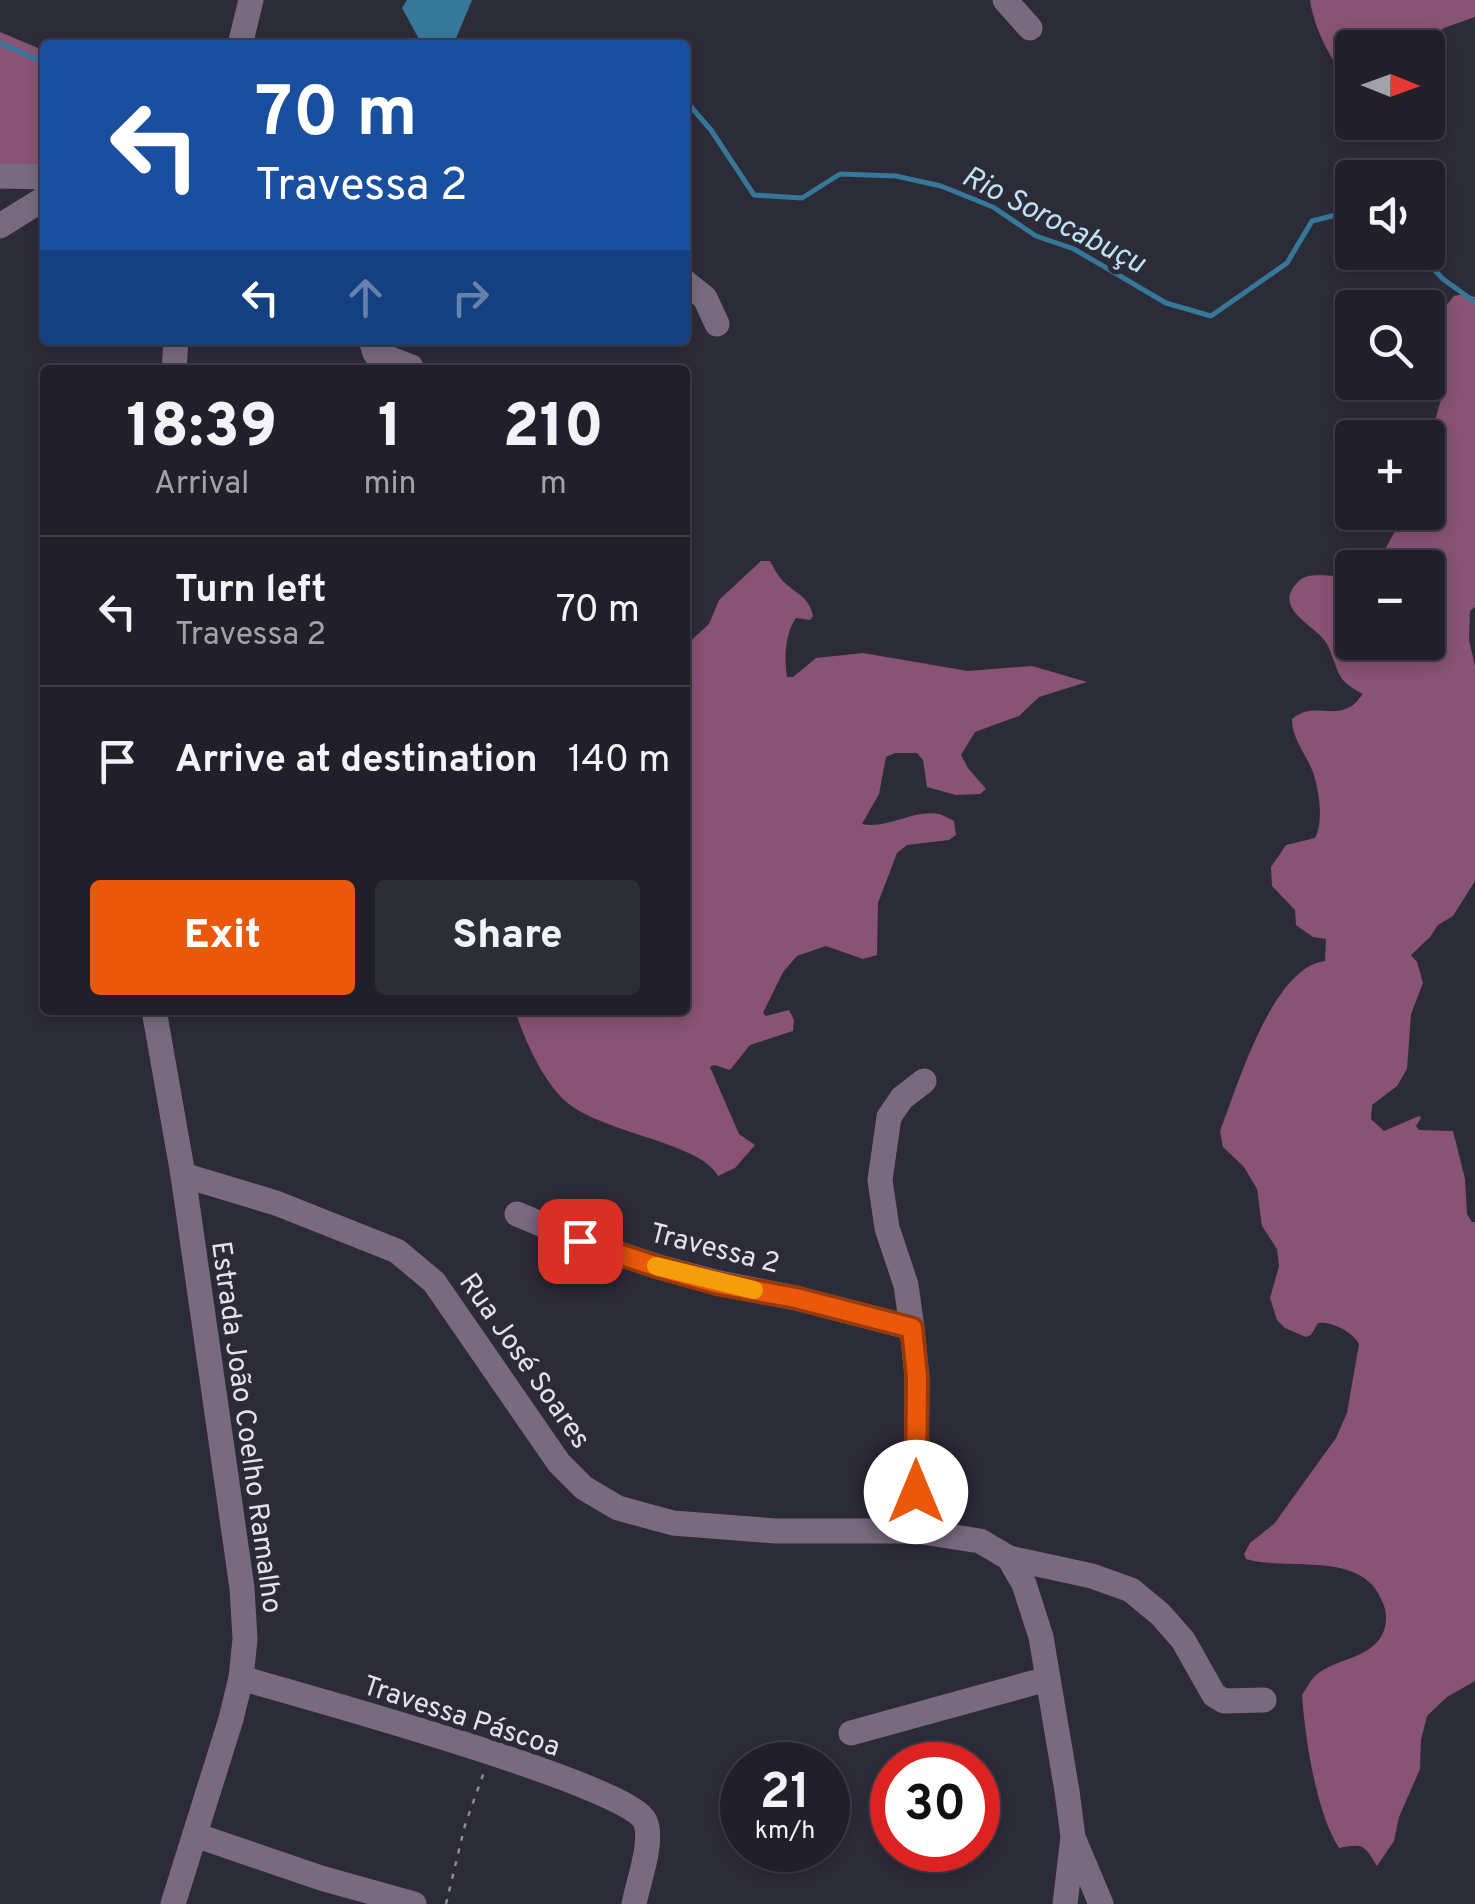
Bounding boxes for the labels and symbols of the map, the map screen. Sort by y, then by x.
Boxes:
north arrow [1335,30,1445,140]
water label: Rio Sorocabuçu [955,159,1151,284]
pin [538,1199,623,1284]
street label: Travessa 2 [646,1216,783,1283]
street label: Estrada João Coelho Ramalho [201,1239,289,1616]
street label: Rua José Soares [450,1267,597,1456]
position arrow [864,1440,968,1544]
street label: Travessa Páscoa [358,1669,564,1767]
speed limit sign: 30 [870,1742,1000,1872]

